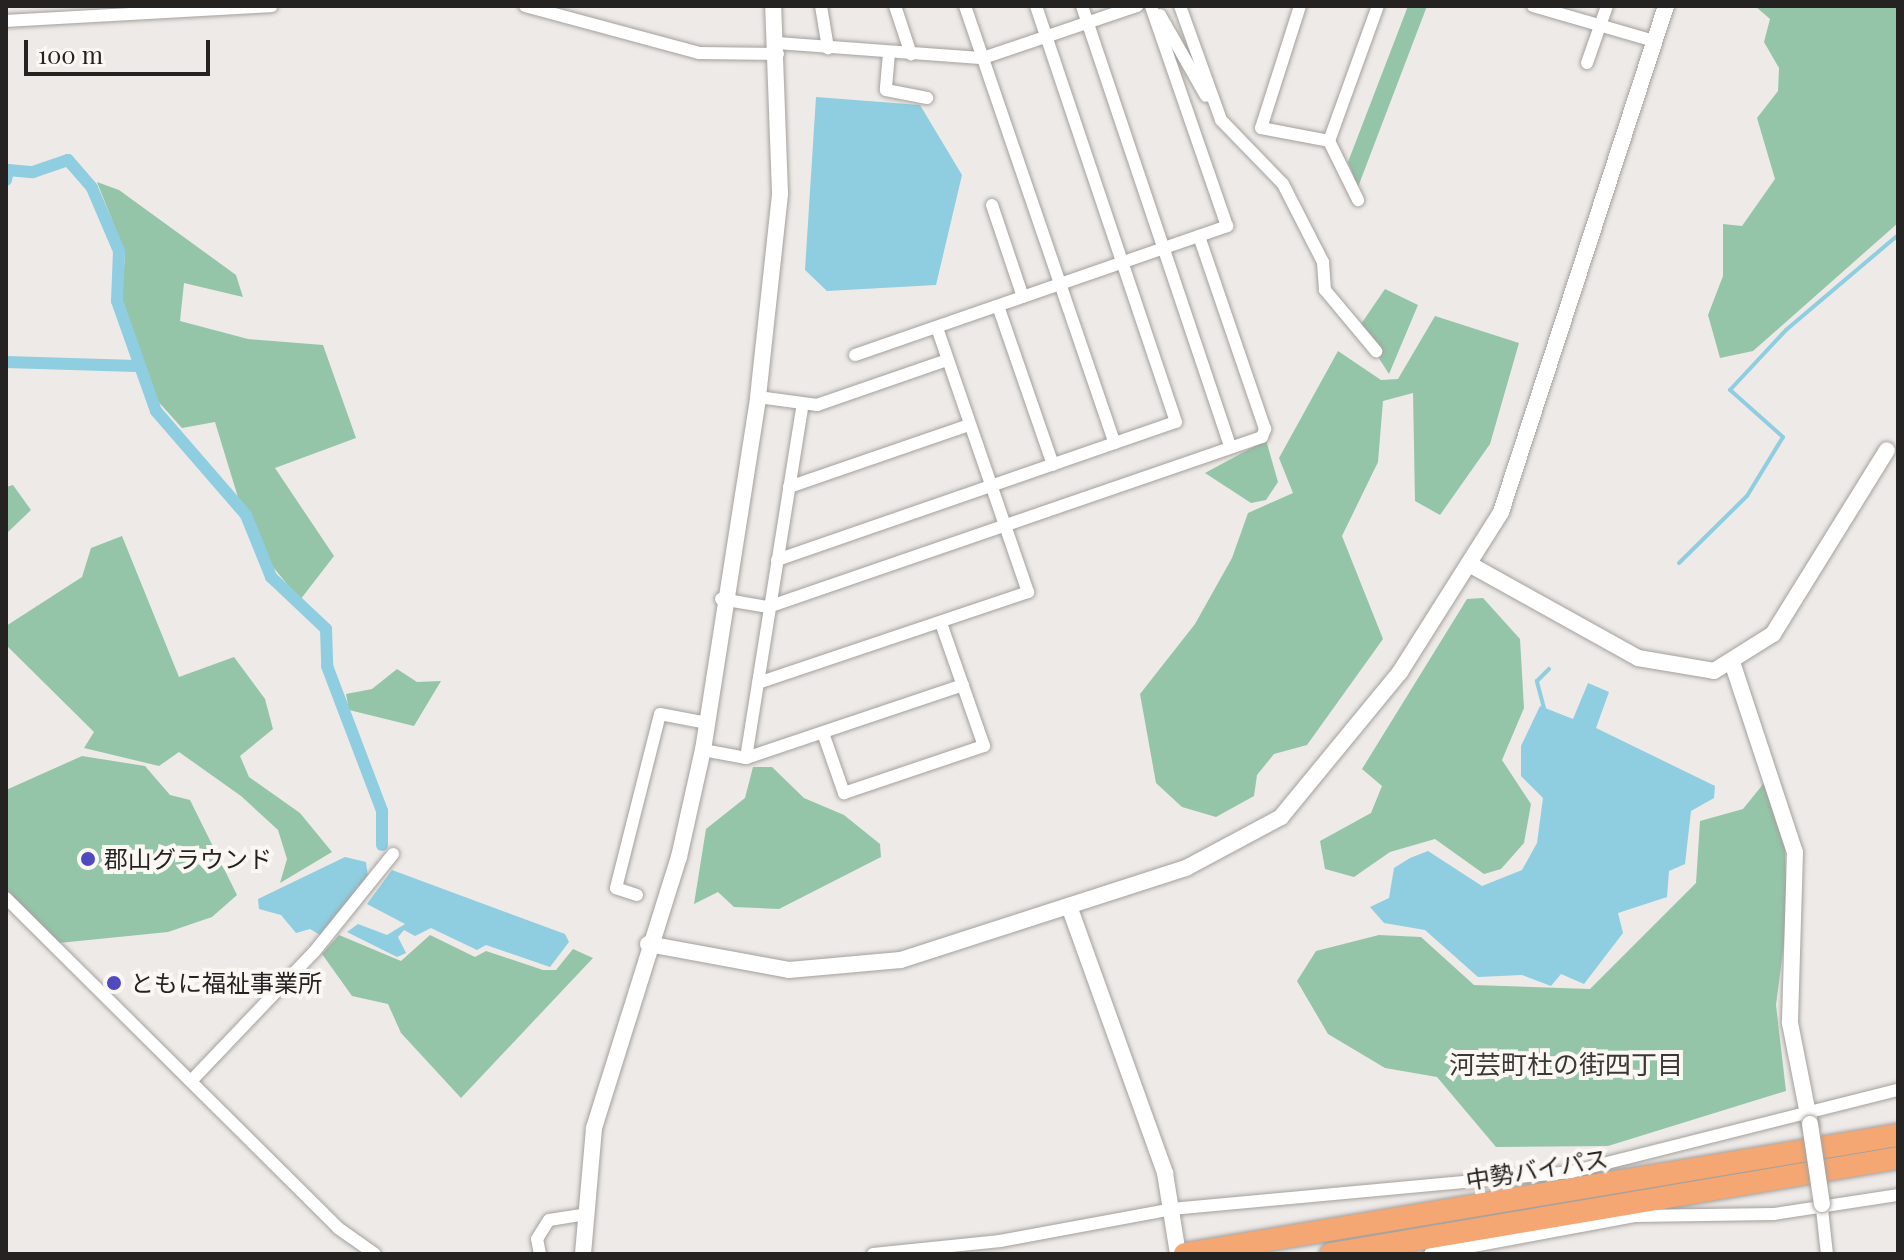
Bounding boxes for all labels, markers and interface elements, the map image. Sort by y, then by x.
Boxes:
scale bar [28,24,214,74]
text: 100 m [38,38,103,70]
place label: 郡山グラウンド [104,845,272,873]
marker: 郡山グラウンド [79,850,97,868]
place label: ともに福祉事業所 [130,969,322,997]
marker: ともに福祉事業所 [105,974,123,992]
district label: 河芸町杜の街四丁目 [1449,1048,1683,1080]
street label: 中勢バイパス [1464,1144,1610,1194]

